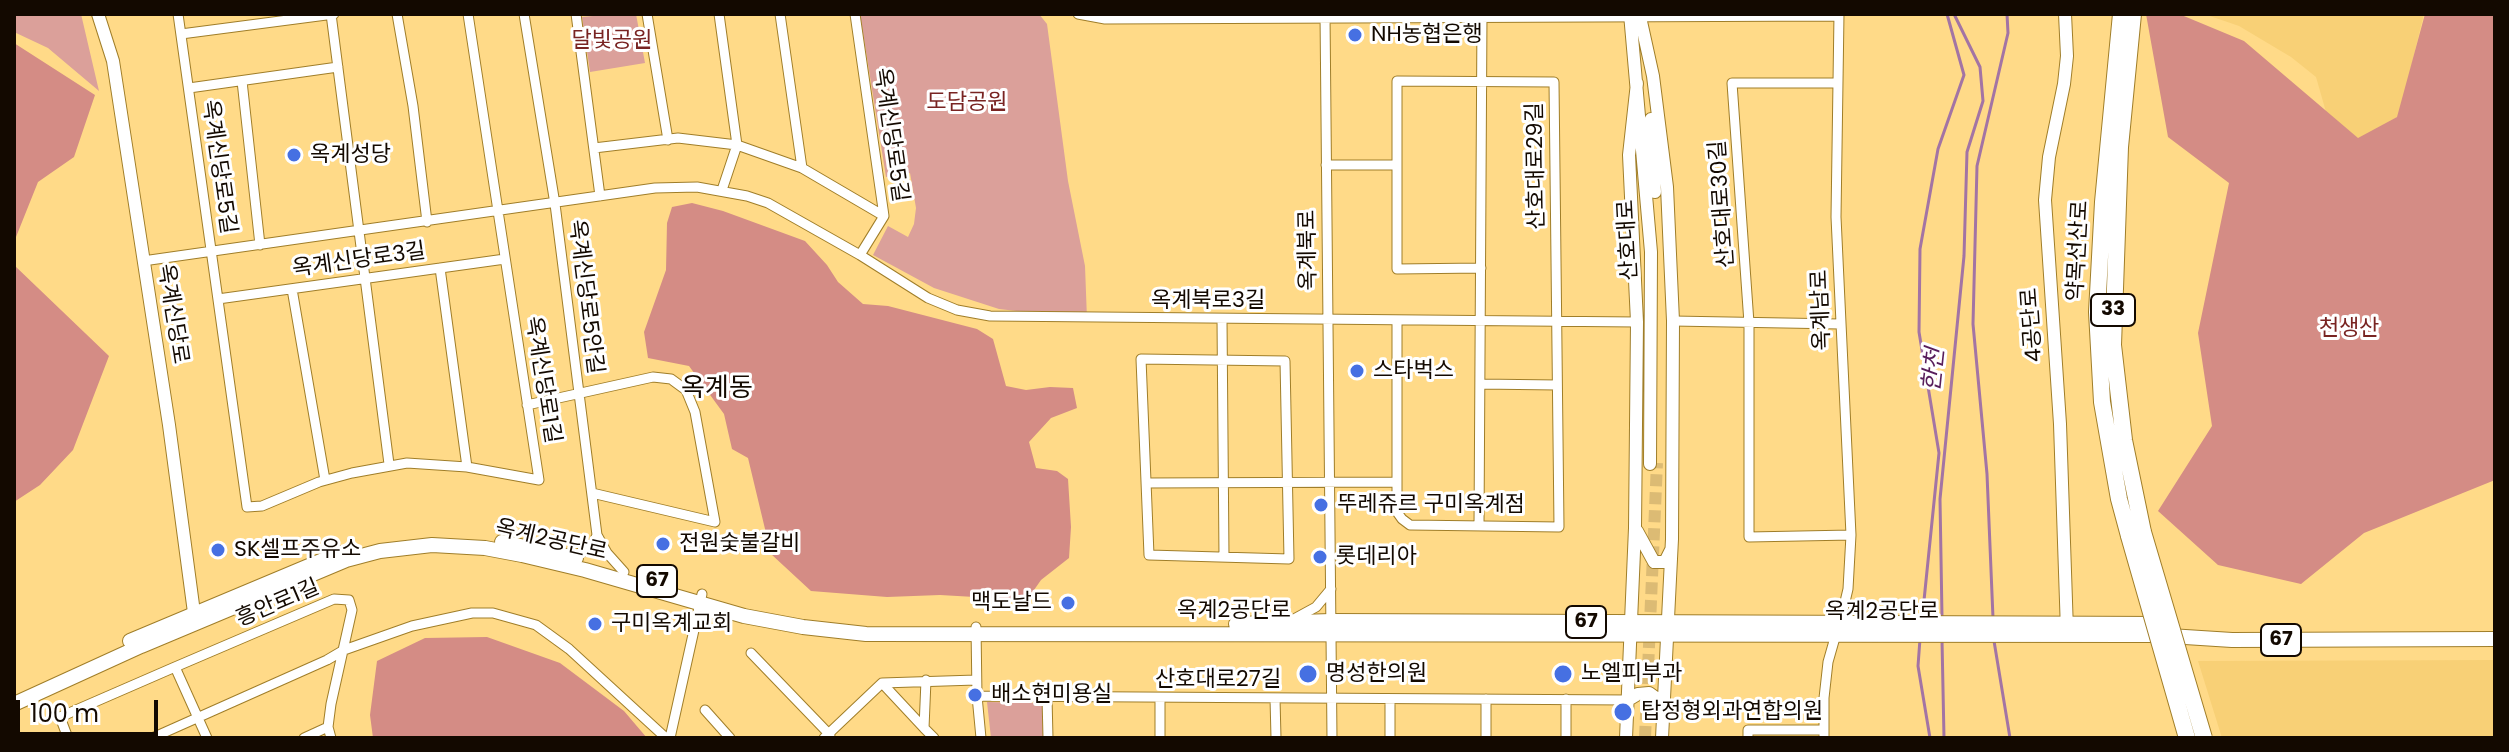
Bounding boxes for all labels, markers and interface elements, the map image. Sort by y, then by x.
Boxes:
place label: NH농협은행 [1371,22,1483,48]
marker: NH농협은행 [1346,26,1364,44]
park label: 달빛공원 [572,28,652,54]
street label: 옥계신당로5길 [868,66,912,204]
park label: 도담공원 [927,90,1007,116]
street label: 옥계신당로5길 [196,98,240,236]
street label: 산호대로29길 [1523,102,1551,230]
street label: 산호대로30길 [1705,139,1741,269]
place label: 옥계성당 [310,142,391,168]
marker: 옥계성당 [285,146,303,164]
street label: 산호대로 [1614,199,1644,281]
street label: 약목선산로 [2063,200,2095,302]
street label: 옥계북로 [1295,209,1323,291]
street label: 옥계신당로5안길 [562,218,608,376]
street label: 옥계신당로3길 [291,239,427,283]
street label: 옥계신당로 [151,262,193,366]
street label: 옥계남로 [1807,269,1837,351]
street label: 4공단로 [2017,287,2049,363]
street label: 옥계북로3길 [1151,288,1265,314]
road number: 33 [2091,294,2135,326]
street label: 옥계신당로1길 [519,314,565,446]
park label: 천생산 [2319,316,2379,342]
water label: 한천 [1918,347,1952,393]
place label: 스타벅스 [1373,358,1454,384]
marker: 스타벅스 [1348,362,1366,380]
district label: 옥계동 [681,373,753,405]
place label: 뚜레쥬르 구미옥계점 [1337,492,1525,518]
marker: 뚜레쥬르 구미옥계점 [1312,496,1330,514]
street label: 옥계2공단로 [493,515,609,567]
place label: 전원숯불갈비 [679,531,800,557]
marker: 전원숯불갈비 [654,535,672,553]
place label: SK셀프주유소 [234,537,361,563]
marker: SK셀프주유소 [209,541,227,559]
place label: 롯데리아 [1336,544,1417,570]
marker: 롯데리아 [1311,548,1329,566]
road number: 67 [637,565,677,597]
street label: 흥안로1길 [232,575,324,633]
place label: 맥도날드 [971,590,1052,616]
marker: 맥도날드 [1059,594,1077,612]
street label: 옥계2공단로 [1177,598,1291,624]
street label: 옥계2공단로 [1825,599,1939,625]
road number: 67 [1566,606,1606,638]
place label: 구미옥계교회 [611,611,732,637]
marker: 구미옥계교회 [586,615,604,633]
road number: 67 [2261,624,2301,656]
place label: 명성한의원 [1326,661,1427,687]
place label: 노엘피부과 [1581,661,1682,687]
marker: 명성한의원 [1297,663,1319,685]
marker: 노엘피부과 [1552,663,1574,685]
street label: 산호대로27길 [1155,667,1281,693]
place label: 배소현미용실 [991,682,1112,708]
scale bar [20,684,162,734]
marker: 배소현미용실 [966,686,984,704]
text: 100 m [30,697,99,730]
place label: 탑정형외과연합의원 [1641,699,1823,725]
marker: 탑정형외과연합의원 [1612,701,1634,723]

